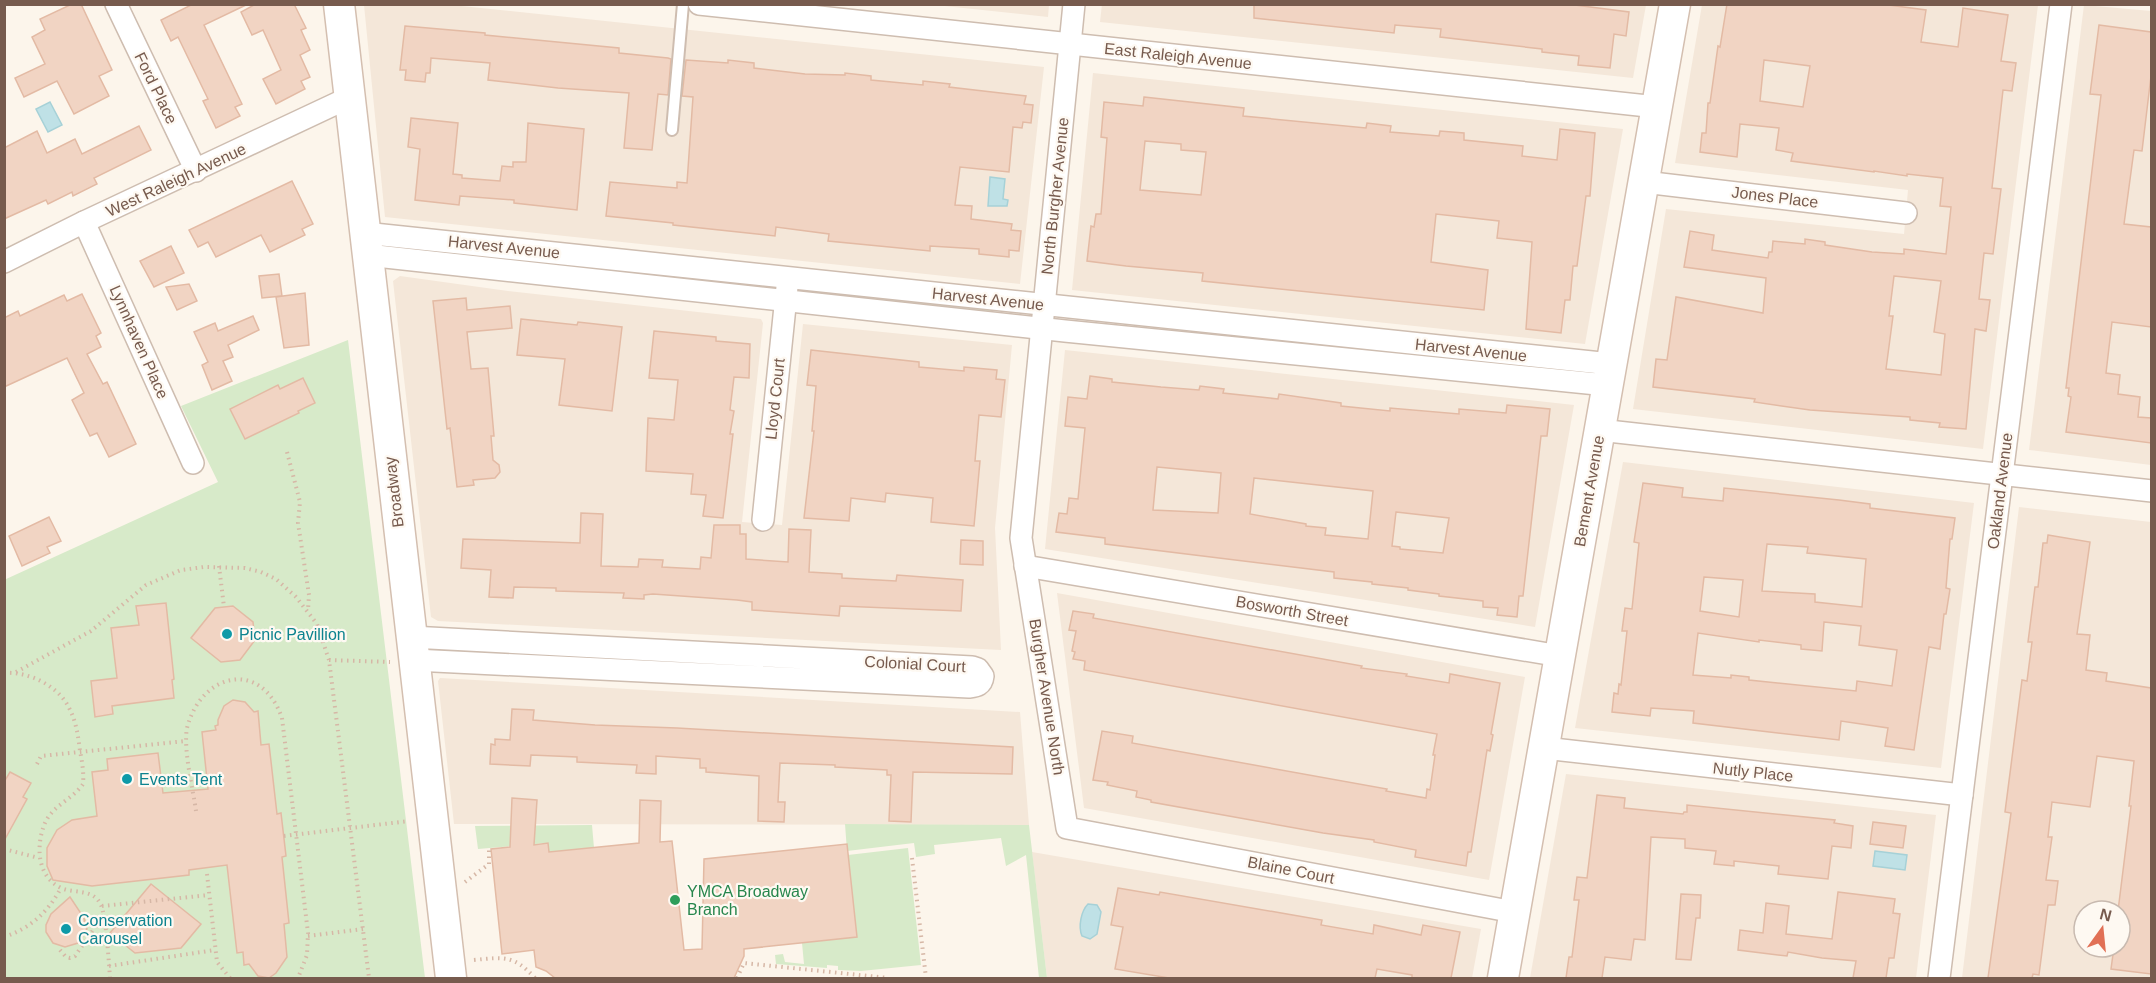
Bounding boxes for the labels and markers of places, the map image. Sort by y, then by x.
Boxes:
place label: Picnic Pavillion [239,626,346,643]
marker: Picnic Pavillion [220,627,234,641]
place label: Events Tent [139,771,223,788]
marker: Events Tent [120,772,134,786]
place label: YMCA Broadway Branch [687,883,808,918]
marker: YMCA Broadway Branch [668,893,682,907]
place label: Conservation Carousel [78,912,172,947]
marker: Conservation Carousel [59,922,73,936]

